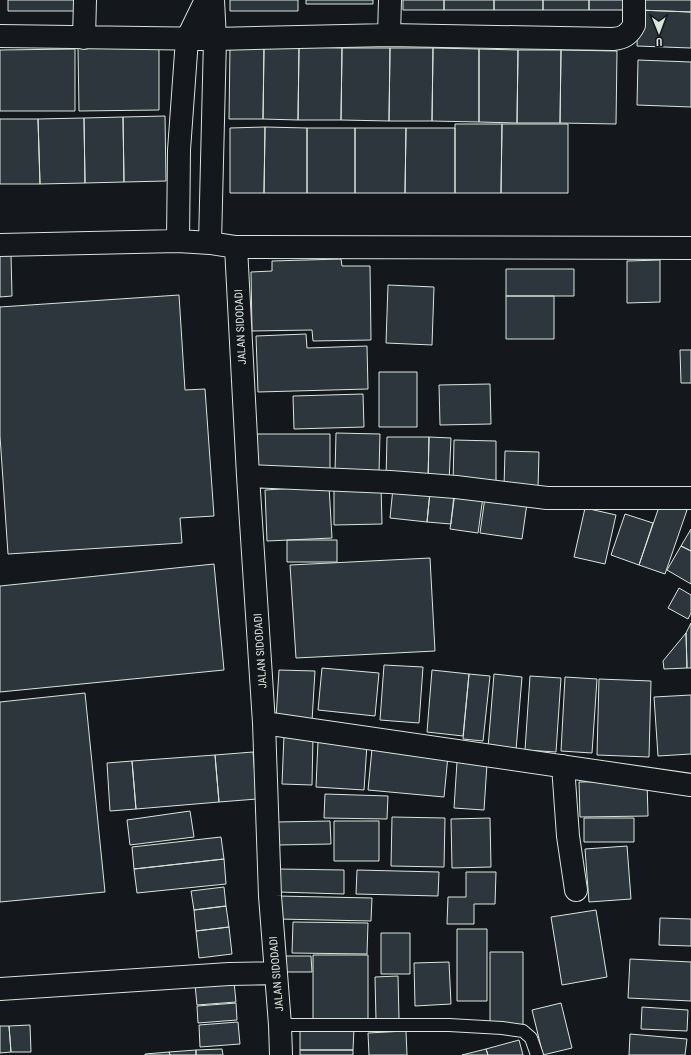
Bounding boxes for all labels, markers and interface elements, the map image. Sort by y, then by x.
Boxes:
north arrow [639,12,679,52]
text: U [656,35,662,48]
street label: JALAN SIDODADI [232,289,249,365]
street label: JALAN SIDODADI [251,613,270,689]
street label: JALAN SIDODADI [267,936,286,1012]

